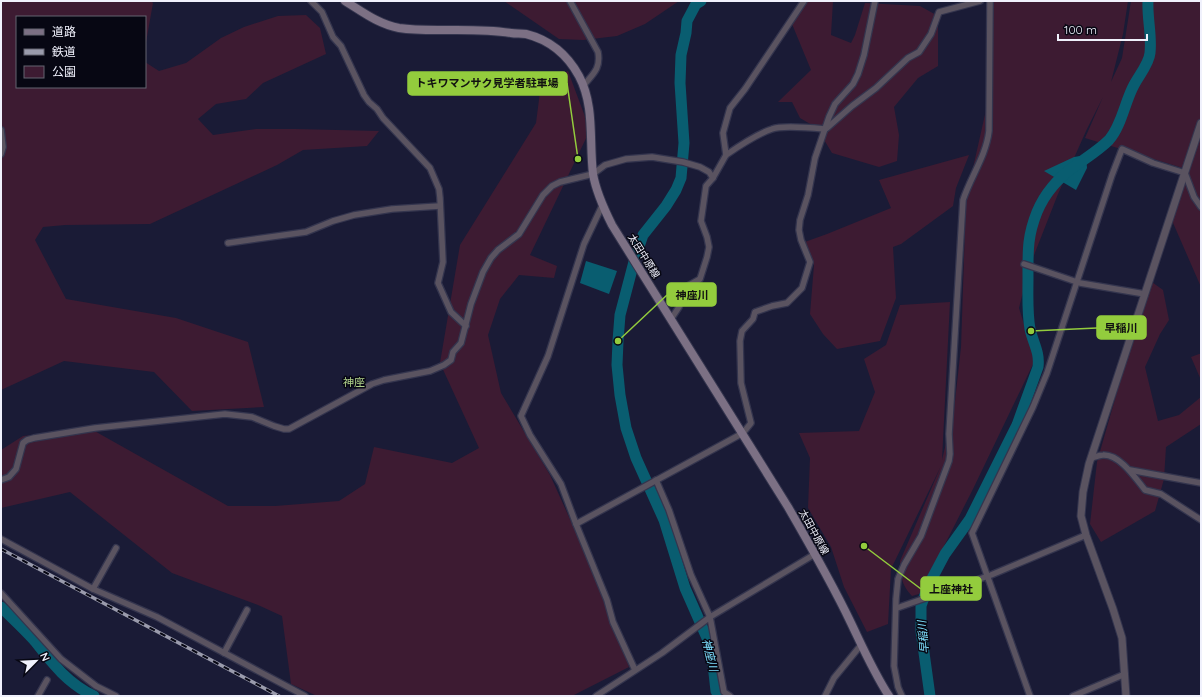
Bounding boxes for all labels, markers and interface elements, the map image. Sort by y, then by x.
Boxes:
legend [16,16,146,88]
scale bar [1058,16,1147,42]
text: 100 m [1064,22,1097,37]
text: 道路 [52,24,76,39]
text: 鉄道 [52,44,76,59]
text: 公園 [52,64,76,79]
callout: トキワマンサク見学者駐車場 [408,72,567,95]
text: トキワマンサク見学者駐車場 [416,76,559,90]
street label: 太田中原線 [625,231,663,281]
callout: 神座川 [667,283,716,306]
text: 神座川 [676,288,709,302]
callout: 早稲川 [1097,316,1146,339]
text: 早稲川 [1105,321,1138,335]
district label: 神座 [343,375,365,389]
street label: 太田中原線 [796,507,832,557]
callout: 上座神社 [921,577,981,600]
text: 上座神社 [929,582,973,596]
water label: 早稲川 [915,619,931,654]
water label: 神座川 [699,637,721,674]
north arrow [16,641,56,681]
text: N [37,650,53,663]

